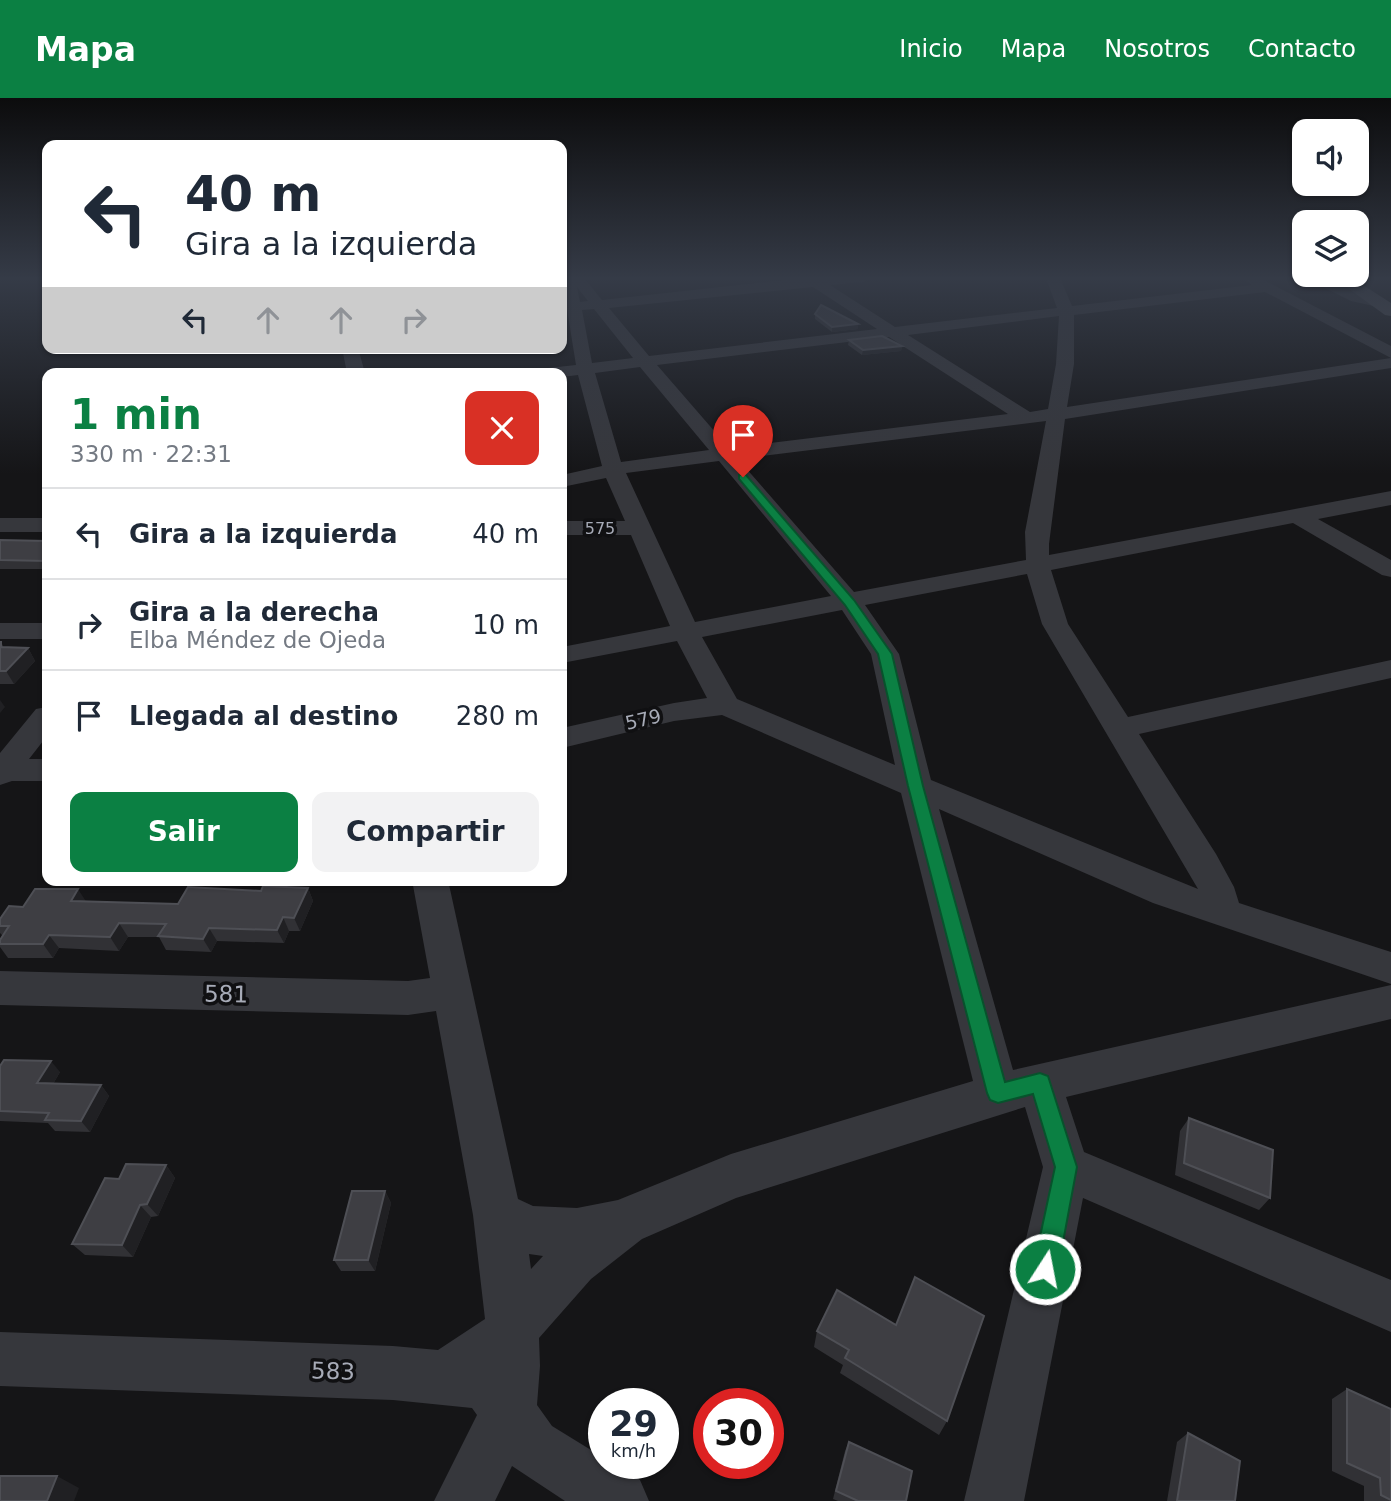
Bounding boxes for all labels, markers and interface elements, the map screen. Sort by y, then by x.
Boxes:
text: Mapa [35,30,136,69]
text: Inicio [899,35,963,63]
text: Mapa [1001,35,1066,63]
text: Nosotros [1104,35,1210,63]
text: Contacto [1248,35,1356,63]
map controls [1292,119,1369,287]
button: sound [1292,119,1369,196]
text: 40 m [185,166,321,223]
icon: left [70,168,161,259]
button: layers [1292,210,1369,287]
text: Gira a la izquierda [185,225,477,263]
icon: left [176,301,214,339]
icon: ahead [249,301,287,339]
icon: ahead [322,301,360,339]
icon: right [395,301,433,339]
text: 1 min [70,390,202,439]
button: close [465,391,539,465]
pin [713,405,773,477]
icon: arrive [724,416,762,454]
text: 330 m · 22:31 [70,441,232,467]
icon: left [70,515,108,553]
text: Gira a la izquierda [129,519,397,549]
text: 40 m [472,519,539,549]
street label: 575 [585,519,615,538]
text: Gira a la derecha [129,597,379,627]
icon: right [70,606,108,644]
text: 10 m [472,610,539,640]
text: Elba Méndez de Ojeda [129,627,386,653]
icon: arrive [70,697,108,735]
text: Llegada al destino [129,701,398,731]
text: 280 m [456,701,539,731]
street label: 579 [623,704,663,734]
button: Salir [70,792,298,872]
button: Compartir [312,792,539,872]
street label: 581 [204,981,248,1007]
position arrow [1008,1232,1082,1306]
street label: 583 [311,1357,355,1385]
speed limit sign: 30 [693,1388,784,1479]
text: 29 [609,1404,658,1444]
text: km/h [611,1440,656,1461]

